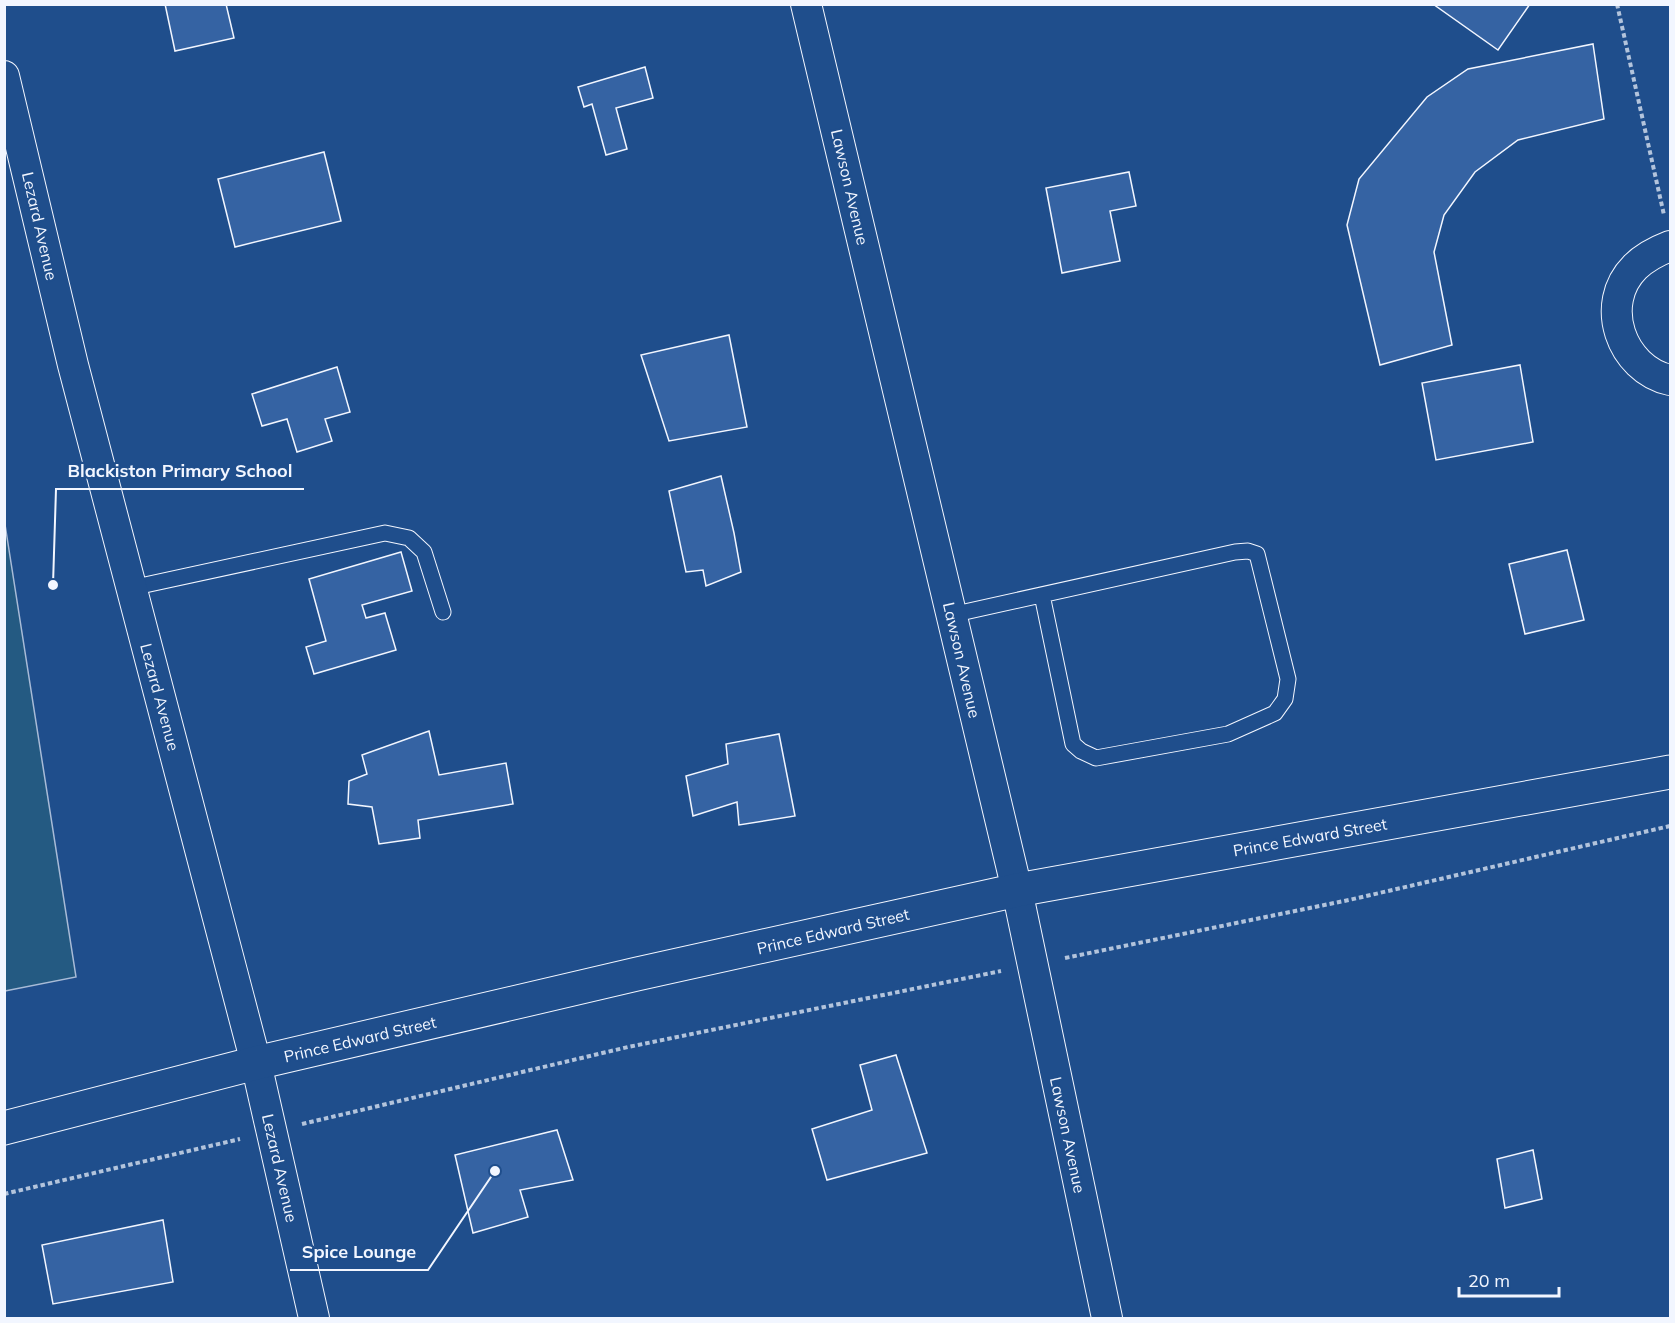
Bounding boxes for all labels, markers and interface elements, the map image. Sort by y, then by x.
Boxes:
street label: Lawson Avenue [827,127,873,247]
street label: Lezard Avenue [18,170,62,282]
callout: Blackiston Primary School [56,453,304,489]
text: Blackiston Primary School [68,459,292,482]
street label: Lawson Avenue [939,600,985,720]
street label: Lezard Avenue [136,641,184,753]
street label: Prince Edward Street [1231,814,1389,860]
street label: Prince Edward Street [755,904,912,958]
street label: Prince Edward Street [282,1012,439,1066]
street label: Lawson Avenue [1046,1075,1090,1195]
street label: Lezard Avenue [258,1112,302,1224]
callout: Spice Lounge [290,1234,428,1270]
text: Spice Lounge [302,1240,416,1263]
scale bar [1459,1260,1560,1298]
text: 20 m [1468,1269,1510,1292]

